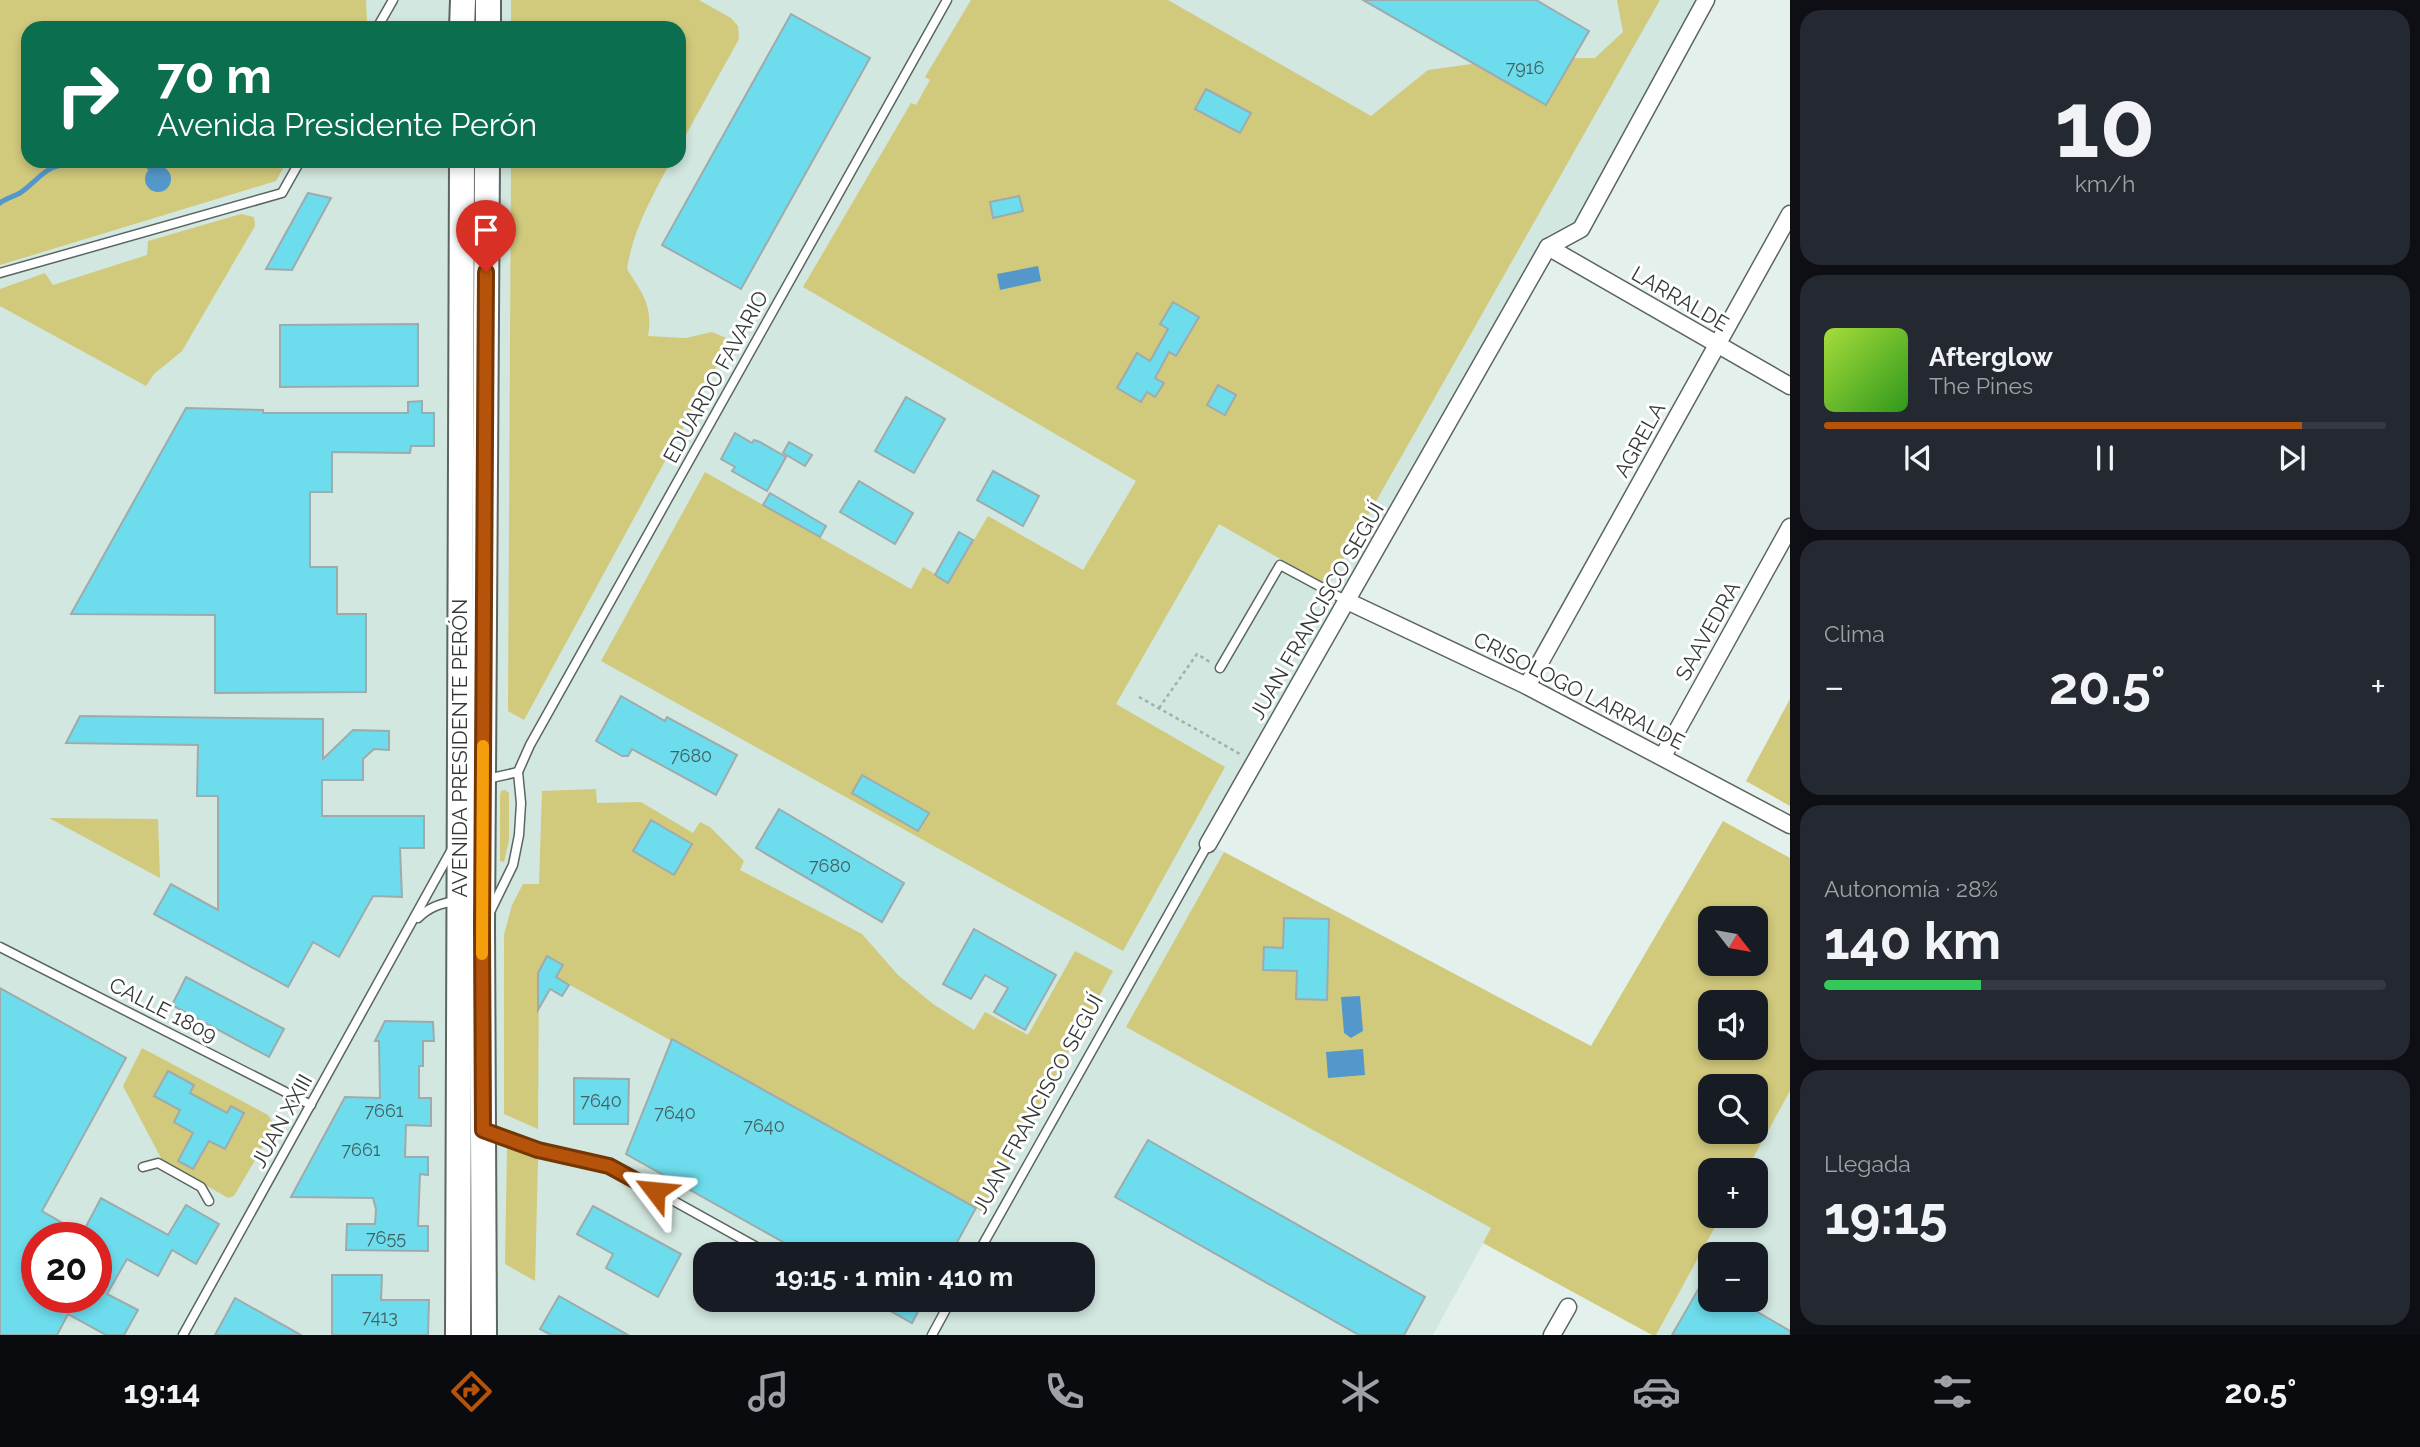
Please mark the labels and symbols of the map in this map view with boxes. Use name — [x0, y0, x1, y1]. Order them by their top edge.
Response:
house number: 7916 — [1506, 57, 1544, 78]
pin — [456, 200, 516, 272]
street label: LARRALDE — [1627, 261, 1733, 336]
street label: EDUARDO FAVARIO — [658, 286, 773, 467]
street label: AGRELA — [1609, 398, 1670, 482]
street label: JUAN FRANCISCO SEGUÍ — [1244, 498, 1389, 724]
street label: SAAVEDRA — [1670, 577, 1745, 685]
street label: AVENIDA PRESIDENTE PERÓN — [447, 599, 472, 897]
street label: CRISOLOGO LARRALDE — [1470, 626, 1689, 755]
house number: 7680 — [670, 745, 712, 766]
house number: 7680 — [809, 855, 851, 876]
north arrow — [1698, 906, 1768, 976]
street label: CALLE 1809 — [105, 972, 221, 1047]
street label: JUAN FRANCISCO SEGUÍ — [967, 990, 1108, 1218]
street label: JUAN XXIII — [246, 1070, 317, 1172]
house number: 7640 — [580, 1090, 622, 1111]
house number: 7661 — [364, 1100, 404, 1121]
house number: 7640 — [654, 1102, 696, 1123]
house number: 7640 — [743, 1115, 785, 1136]
house number: 7661 — [341, 1139, 381, 1160]
position arrow — [618, 1154, 692, 1228]
speed limit sign: 20 — [21, 1222, 112, 1313]
house number: 7655 — [366, 1227, 406, 1248]
house number: 7413 — [362, 1306, 398, 1327]

